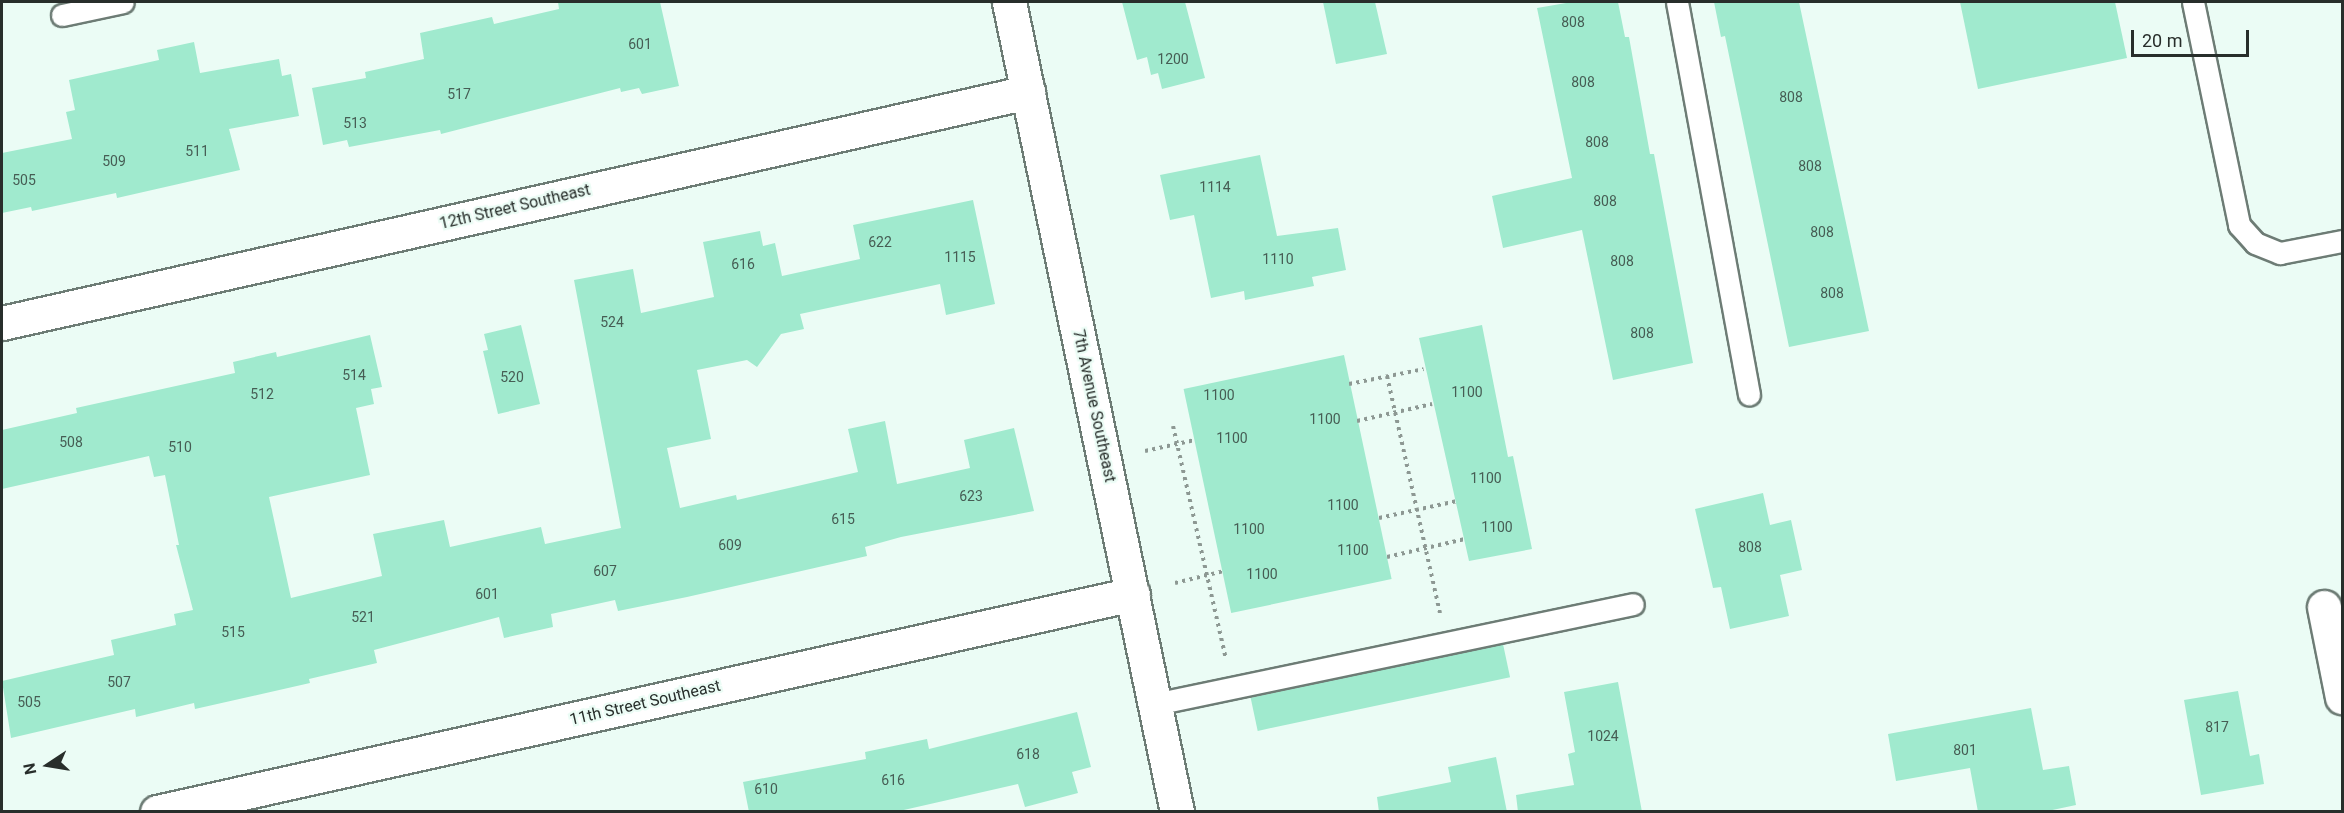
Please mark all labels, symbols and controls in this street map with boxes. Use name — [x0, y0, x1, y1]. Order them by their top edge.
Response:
house number: 808 — [1561, 14, 1585, 30]
scale bar — [2134, 18, 2252, 56]
text: 20 m — [2142, 30, 2182, 51]
house number: 601 — [628, 36, 652, 52]
house number: 1200 — [1157, 51, 1189, 67]
house number: 808 — [1571, 74, 1595, 90]
house number: 517 — [447, 86, 471, 102]
house number: 808 — [1779, 89, 1803, 105]
house number: 513 — [343, 115, 367, 131]
house number: 808 — [1585, 134, 1609, 150]
house number: 511 — [185, 143, 209, 159]
house number: 509 — [102, 153, 126, 169]
house number: 808 — [1798, 158, 1822, 174]
house number: 505 — [12, 172, 36, 188]
house number: 1114 — [1199, 179, 1231, 195]
street label: 12th Street Southeast — [438, 180, 592, 234]
house number: 808 — [1593, 193, 1617, 209]
house number: 808 — [1810, 224, 1834, 240]
house number: 622 — [868, 234, 892, 250]
house number: 1115 — [944, 249, 976, 265]
house number: 1110 — [1262, 251, 1294, 267]
house number: 808 — [1610, 253, 1634, 269]
house number: 616 — [731, 256, 755, 272]
house number: 808 — [1820, 285, 1844, 301]
house number: 524 — [600, 314, 624, 330]
house number: 808 — [1630, 325, 1654, 341]
street label: 7th Avenue Southeast — [1068, 328, 1120, 484]
house number: 514 — [342, 367, 366, 383]
house number: 520 — [500, 369, 524, 385]
house number: 1100 — [1451, 384, 1483, 400]
house number: 512 — [250, 386, 274, 402]
house number: 1100 — [1203, 387, 1235, 403]
house number: 1100 — [1309, 411, 1341, 427]
house number: 1100 — [1216, 430, 1248, 446]
house number: 508 — [59, 434, 83, 450]
house number: 510 — [168, 439, 192, 455]
house number: 1100 — [1470, 470, 1502, 486]
house number: 623 — [959, 488, 983, 504]
house number: 1100 — [1327, 497, 1359, 513]
house number: 615 — [831, 511, 855, 527]
house number: 1100 — [1481, 519, 1513, 535]
house number: 1100 — [1233, 521, 1265, 537]
house number: 609 — [718, 537, 742, 553]
house number: 808 — [1738, 539, 1762, 555]
house number: 1100 — [1337, 542, 1369, 558]
house number: 607 — [593, 563, 617, 579]
house number: 1100 — [1246, 566, 1278, 582]
house number: 601 — [475, 586, 499, 602]
house number: 521 — [351, 609, 375, 625]
house number: 515 — [221, 624, 245, 640]
house number: 507 — [107, 674, 131, 690]
street label: 11th Street Southeast — [568, 676, 722, 730]
house number: 505 — [17, 694, 41, 710]
house number: 817 — [2205, 719, 2229, 735]
house number: 1024 — [1587, 728, 1619, 744]
north arrow — [18, 735, 78, 795]
house number: 801 — [1953, 742, 1977, 758]
house number: 618 — [1016, 746, 1040, 762]
text: N — [19, 761, 40, 776]
house number: 616 — [881, 772, 905, 788]
house number: 610 — [754, 781, 778, 797]

